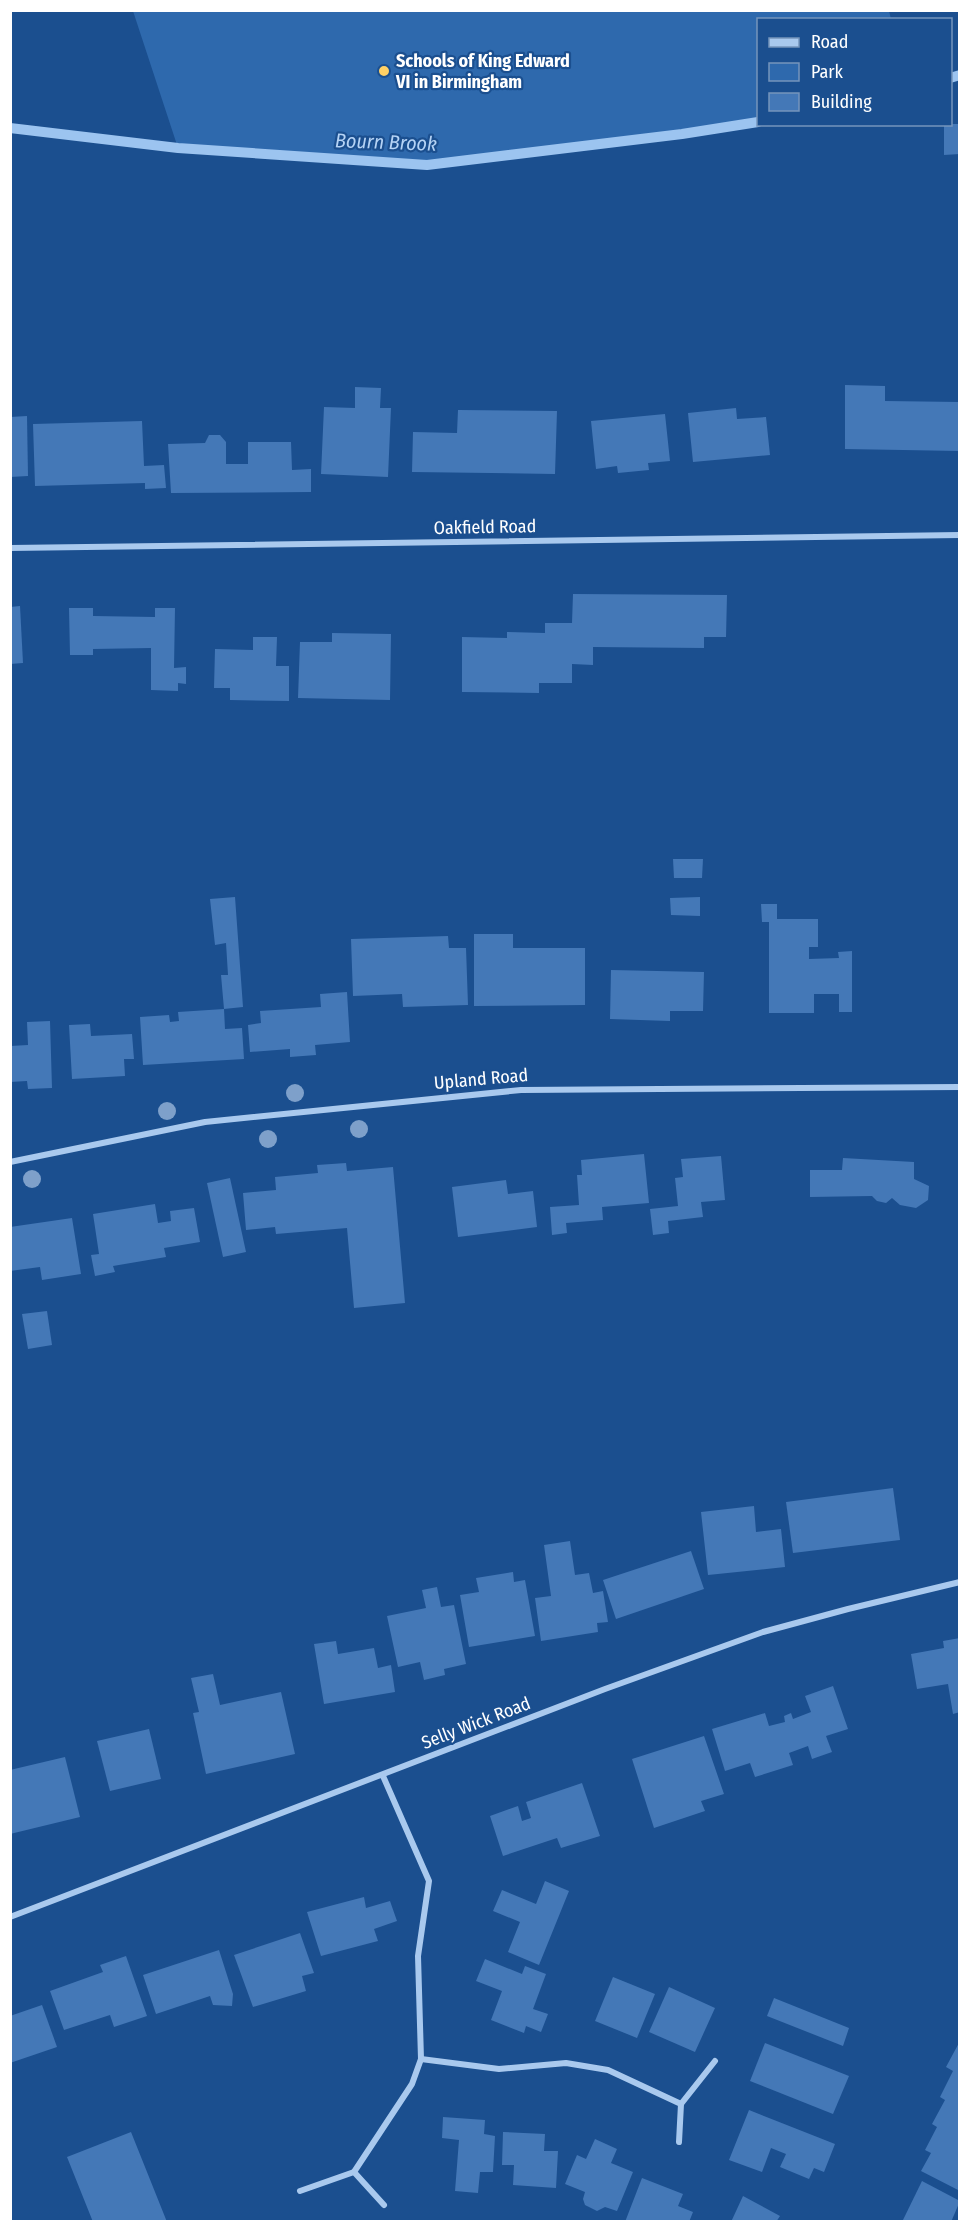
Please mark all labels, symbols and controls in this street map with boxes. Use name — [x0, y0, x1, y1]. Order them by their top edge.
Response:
legend — [757, 18, 952, 126]
text: Road — [811, 31, 848, 53]
place label: Schools of King Edward VI in Birmingham — [395, 50, 570, 93]
text: Park — [811, 61, 844, 83]
marker: Schools of King Edward VI in Birmingham — [377, 64, 391, 78]
text: Building — [811, 91, 872, 113]
water label: Bourn Brook — [335, 128, 437, 156]
street label: Oakfield Road — [434, 515, 536, 539]
street label: Upland Road — [433, 1064, 529, 1094]
street label: Selly Wick Road — [418, 1692, 534, 1754]

